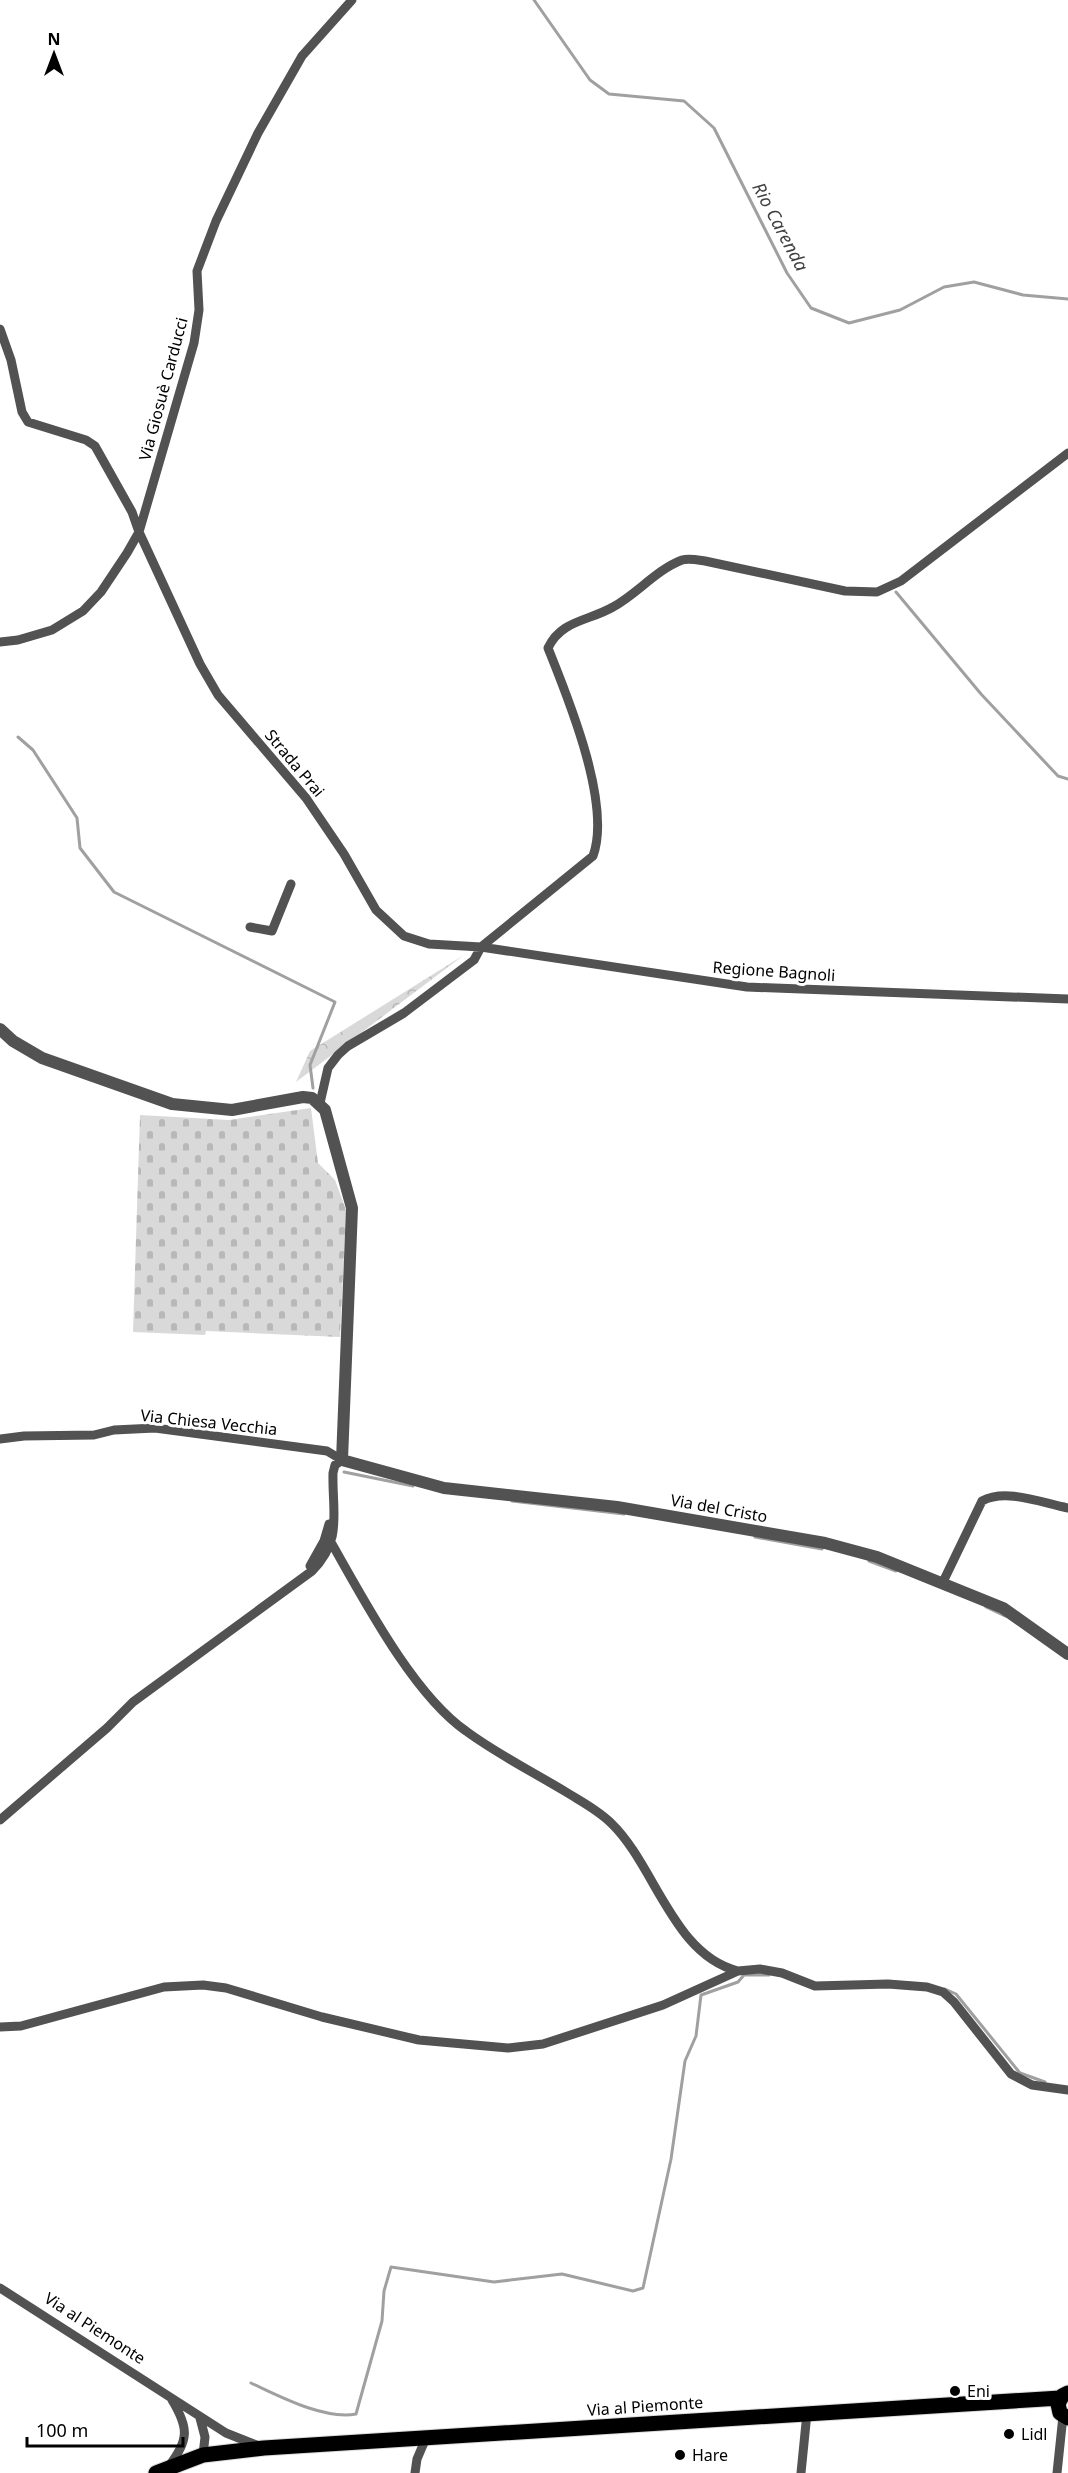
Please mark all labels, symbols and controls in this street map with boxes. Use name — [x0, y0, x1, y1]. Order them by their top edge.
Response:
north arrow — [24, 24, 84, 84]
text: N — [47, 28, 61, 50]
water label: Rio Carenda — [747, 178, 814, 275]
street label: Via Giosuè Carducci — [133, 315, 193, 463]
street label: Strada Prai — [260, 725, 330, 801]
street label: Regione Bagnoli — [712, 956, 836, 986]
street label: Via Chiesa Vecchia — [139, 1404, 279, 1440]
street label: Via del Cristo — [669, 1489, 769, 1527]
street label: Via al Piemonte — [40, 2287, 150, 2369]
place label: Eni — [967, 2380, 990, 2402]
marker: Eni — [948, 2384, 962, 2398]
street label: Via al Piemonte — [586, 2391, 704, 2421]
scale bar — [27, 2410, 183, 2448]
text: 100 m — [36, 2418, 88, 2442]
place label: Lidl — [1021, 2423, 1047, 2445]
marker: Lidl — [1002, 2427, 1016, 2441]
place label: Hare — [692, 2444, 728, 2466]
marker: Hare — [673, 2448, 687, 2462]

